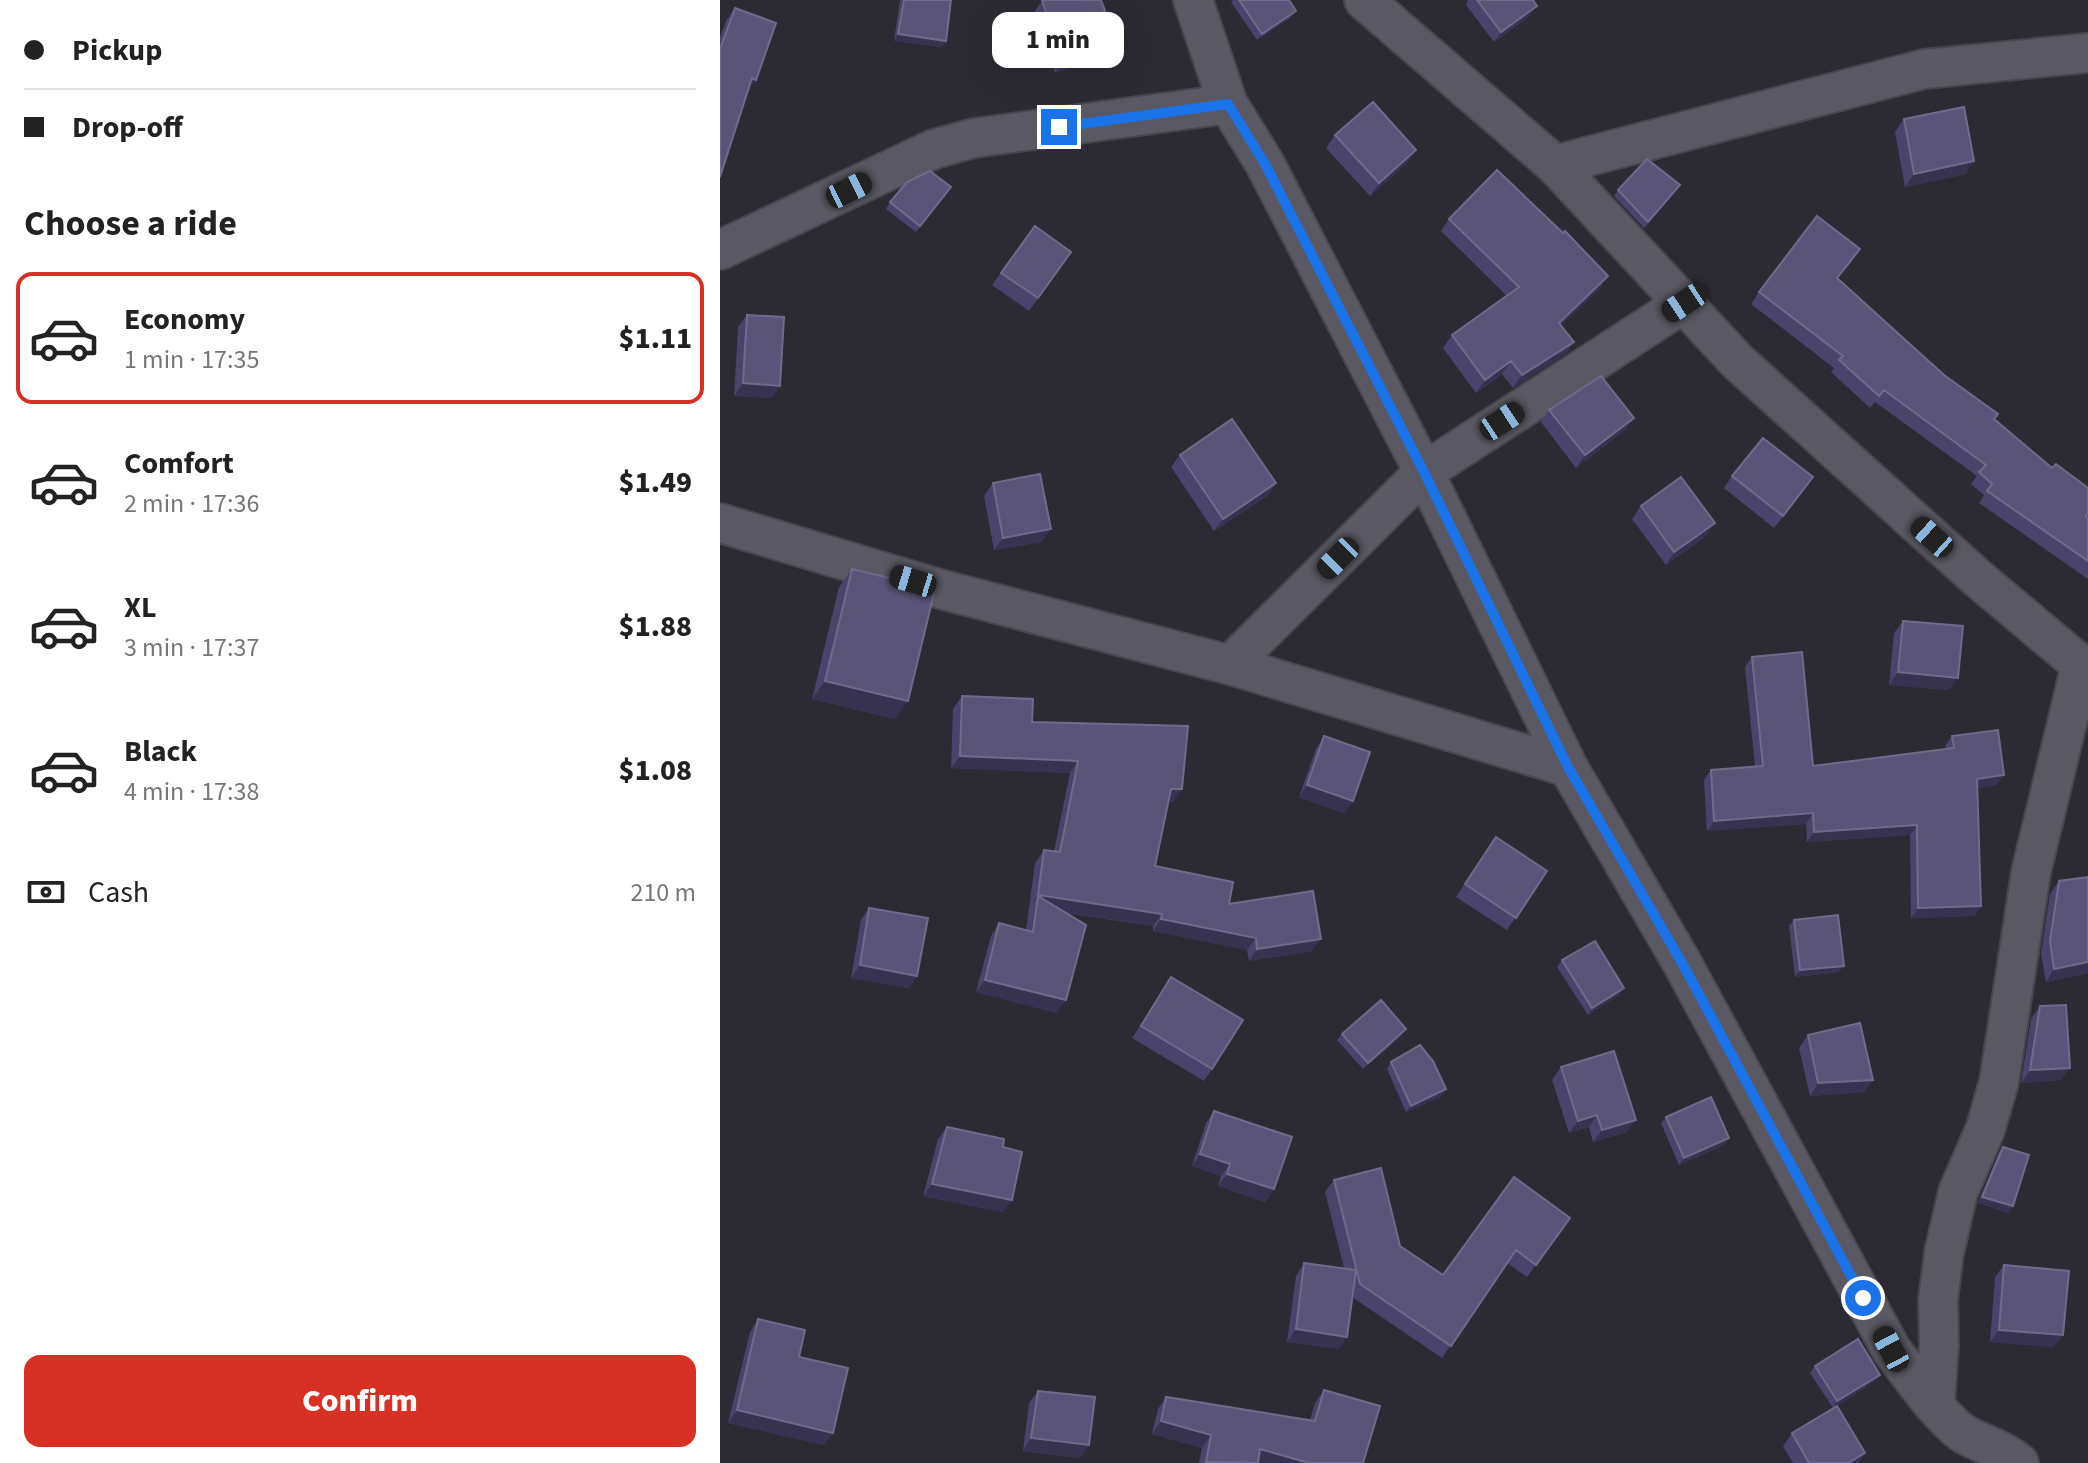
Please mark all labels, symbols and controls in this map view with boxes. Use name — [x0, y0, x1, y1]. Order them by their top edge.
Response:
callout: 1 min — [993, 11, 1125, 67]
text: 1 min — [1026, 21, 1090, 58]
text: Pickup — [72, 29, 162, 72]
text: Drop-off — [72, 106, 183, 149]
route end — [1041, 109, 1077, 145]
car — [822, 169, 876, 211]
text: Choose a ride — [24, 198, 237, 249]
car — [1657, 280, 1711, 326]
text: Economy — [124, 298, 245, 341]
icon: car — [28, 302, 100, 374]
text: $1.11 — [619, 317, 692, 360]
text: 1 min · 17:35 — [124, 341, 259, 378]
car — [1475, 398, 1529, 444]
text: Comfort — [124, 442, 234, 485]
icon: car — [28, 446, 100, 518]
text: $1.49 — [619, 461, 692, 504]
text: 2 min · 17:36 — [124, 485, 259, 522]
car — [1906, 512, 1958, 562]
car — [1313, 533, 1363, 583]
car — [887, 563, 939, 599]
text: XL — [124, 586, 157, 629]
icon: car — [28, 590, 100, 662]
text: $1.88 — [619, 605, 692, 648]
text: 3 min · 17:37 — [124, 629, 259, 666]
text: Black — [124, 730, 197, 773]
icon: car — [28, 734, 100, 806]
text: $1.08 — [619, 749, 692, 792]
text: 4 min · 17:38 — [124, 773, 259, 810]
icon: cash — [24, 870, 68, 914]
text: Cash — [88, 871, 149, 914]
text: 210 m — [630, 874, 696, 911]
route start — [1845, 1280, 1881, 1316]
car — [1869, 1322, 1913, 1376]
button: Confirm — [24, 1355, 696, 1447]

